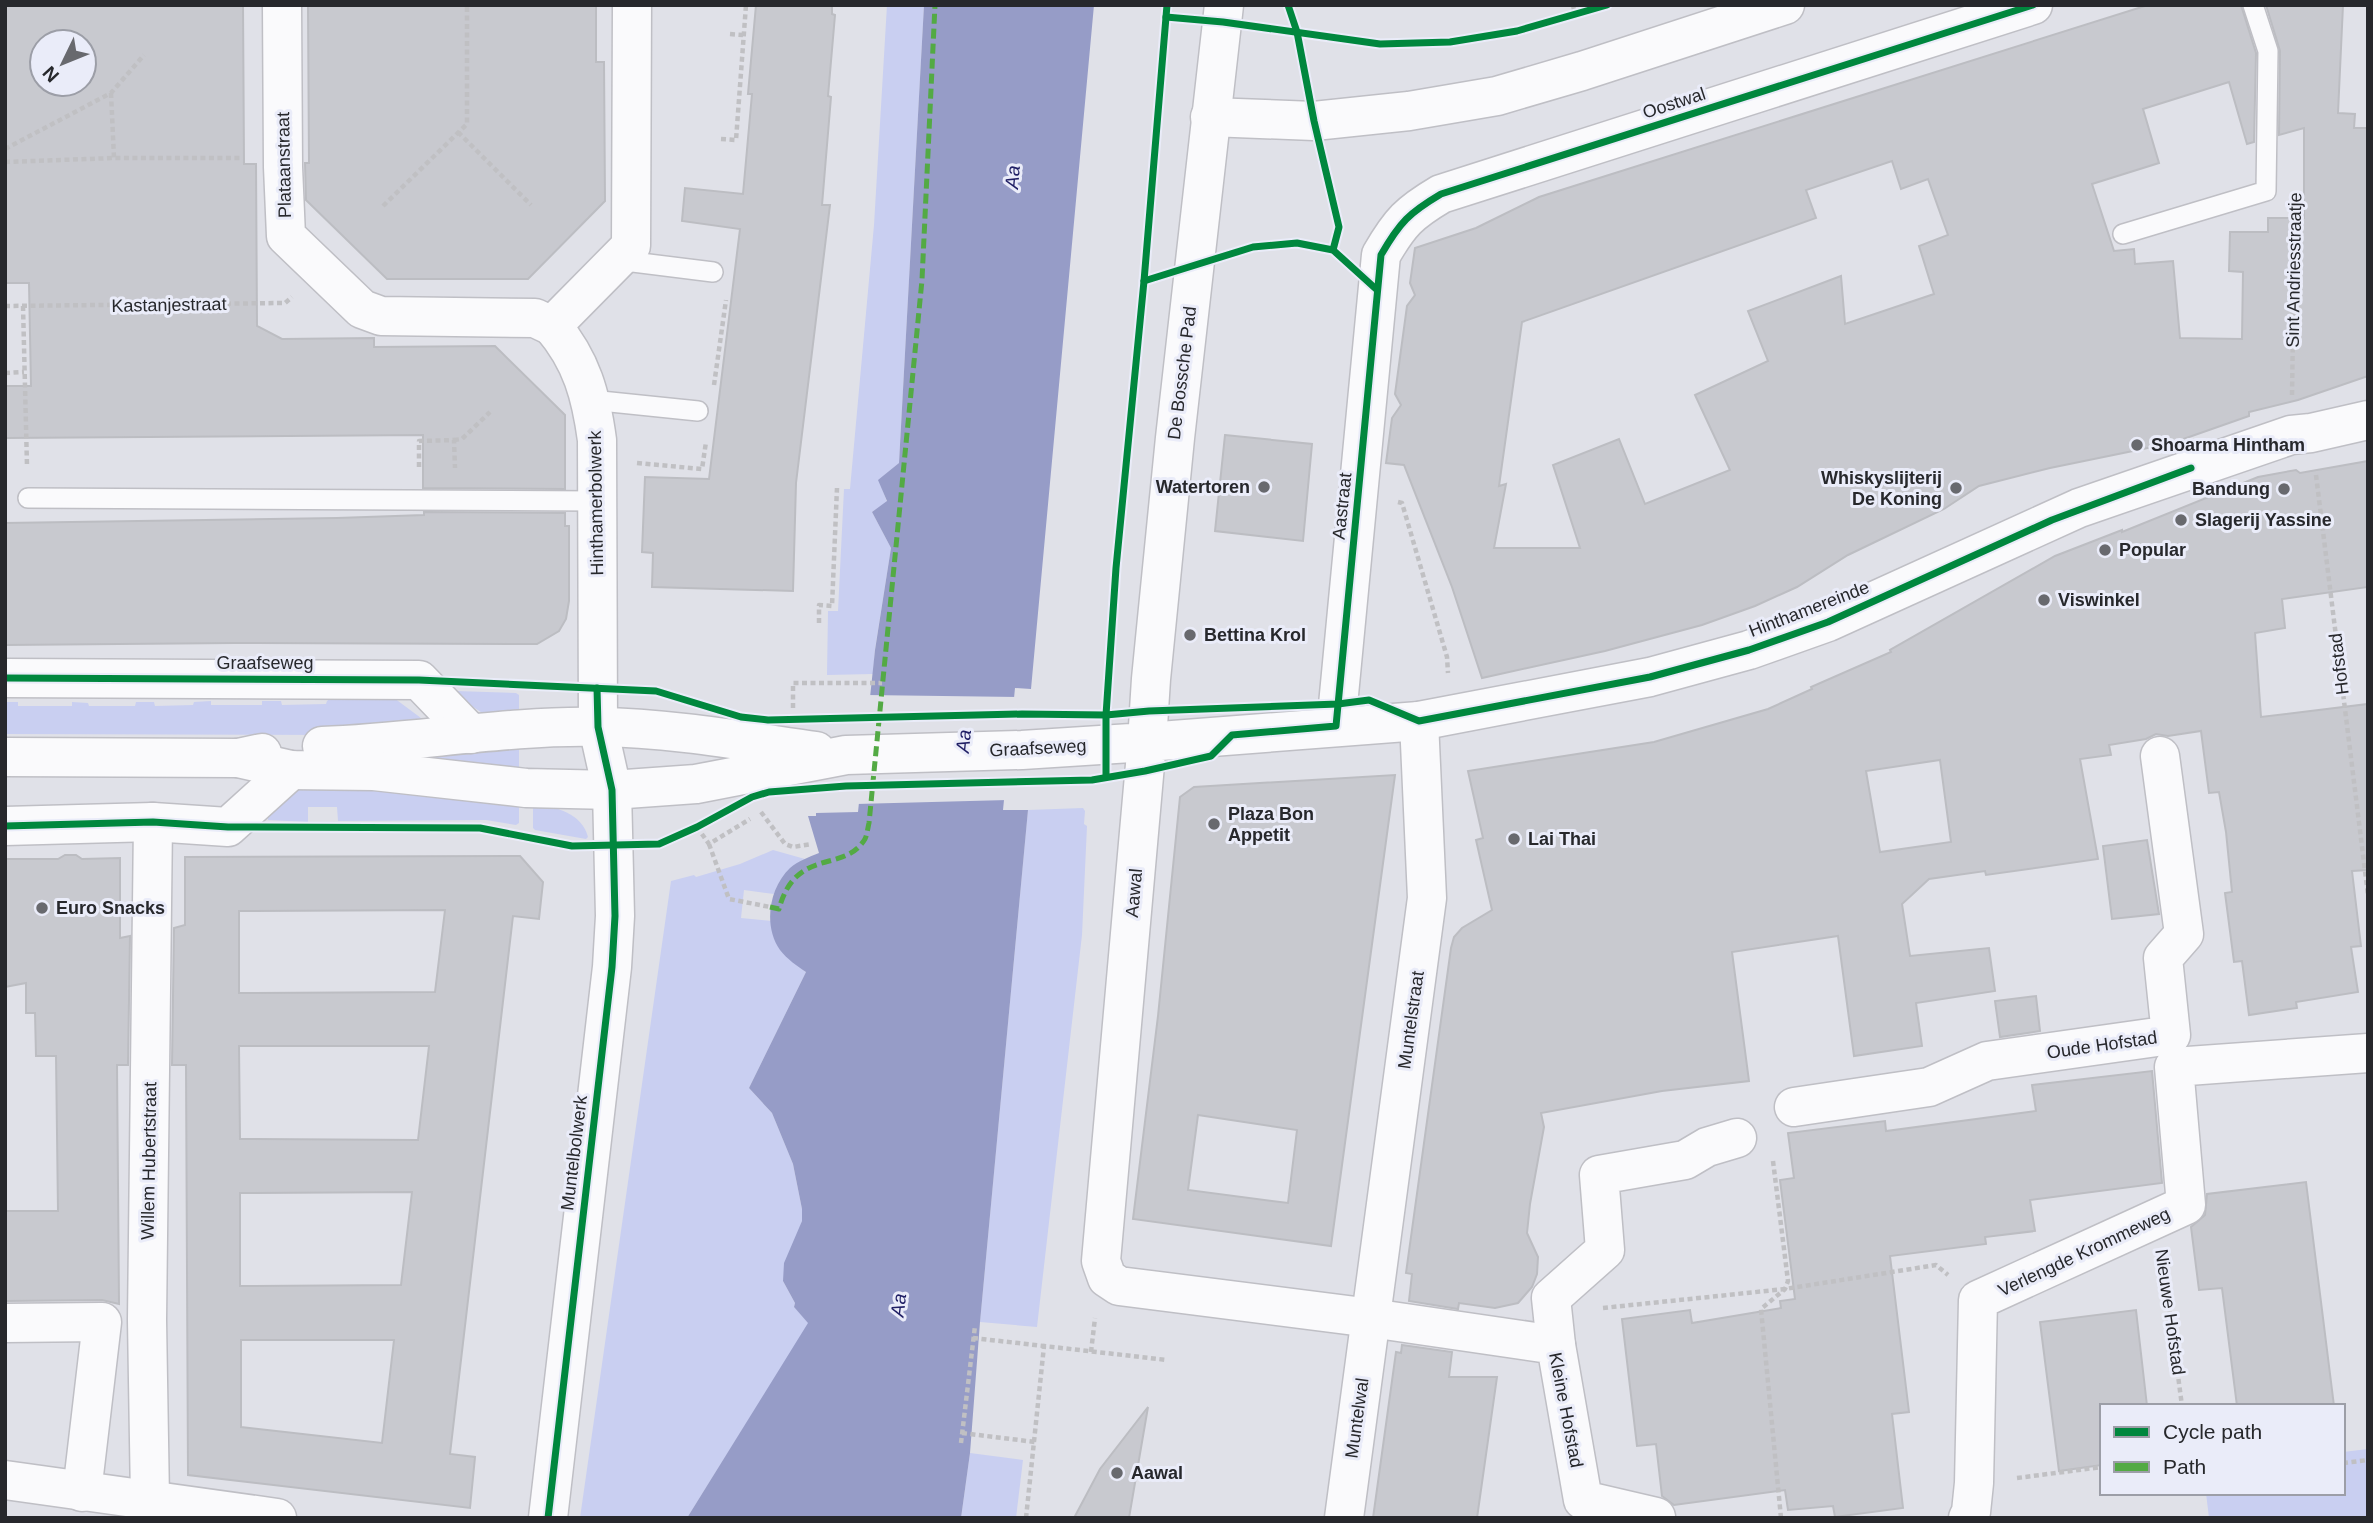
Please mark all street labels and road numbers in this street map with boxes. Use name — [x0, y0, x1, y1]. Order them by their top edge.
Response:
street label: Oostwal — [1640, 83, 1708, 123]
street label: Plataanstraat — [273, 112, 295, 218]
street label: Sint Andriesstraatje — [2283, 192, 2305, 348]
street label: Kastanjestraat — [111, 294, 227, 316]
street label: De Bossche Pad — [1164, 305, 1200, 441]
street label: Hinthamerbolwerk — [585, 429, 607, 576]
street label: Aastraat — [1329, 472, 1355, 540]
street label: Hinthamereinde — [1746, 577, 1872, 641]
street label: Hofstad — [2325, 632, 2353, 696]
street label: Graafseweg — [216, 653, 314, 673]
street label: Graafseweg — [989, 735, 1087, 761]
street label: Aawal — [1122, 868, 1146, 918]
street label: Muntelstraat — [1394, 970, 1428, 1070]
street label: Oude Hofstad — [2046, 1027, 2158, 1063]
street label: Willem Hubertstraat — [138, 1082, 160, 1240]
street label: Muntelbolwerk — [557, 1093, 591, 1212]
street label: Verlengde Krommeweg — [1995, 1203, 2173, 1301]
street label: Nieuwe Hofstad — [2151, 1248, 2189, 1376]
street label: Kleine Hofstad — [1545, 1351, 1587, 1469]
street label: Muntelwal — [1341, 1376, 1373, 1460]

